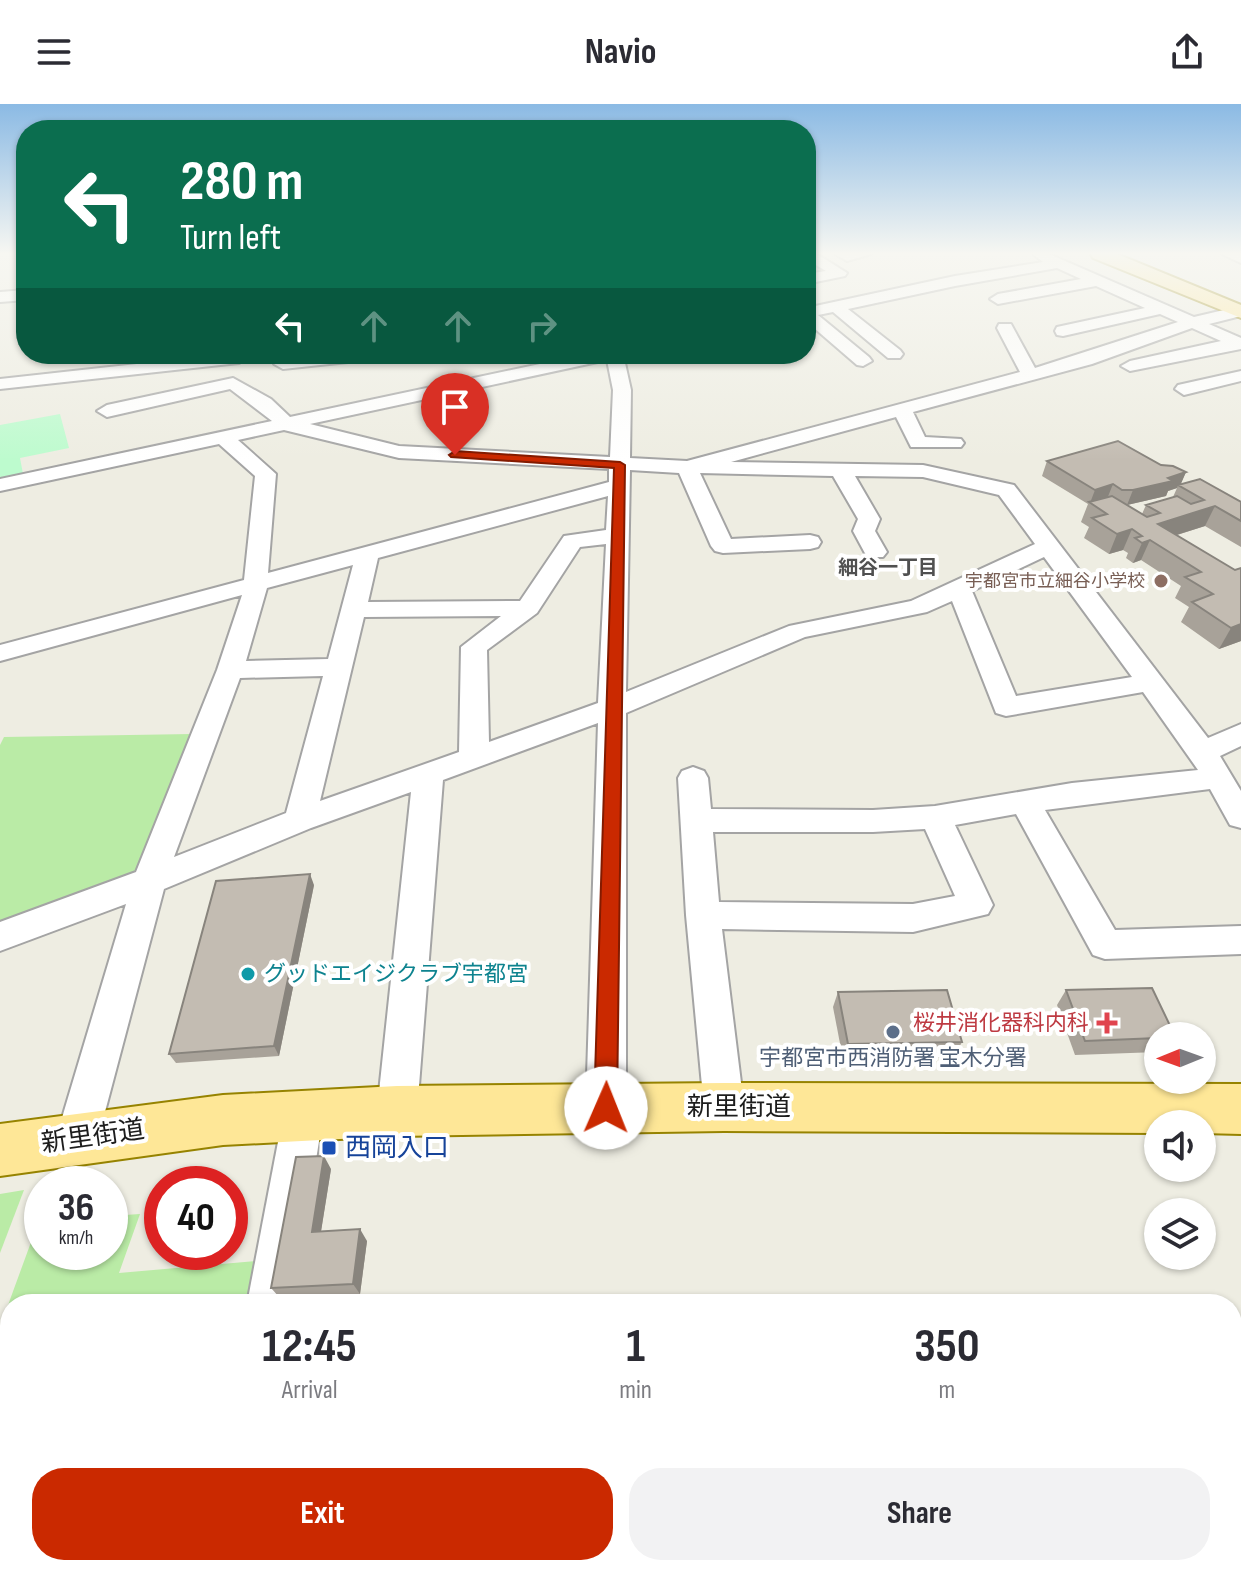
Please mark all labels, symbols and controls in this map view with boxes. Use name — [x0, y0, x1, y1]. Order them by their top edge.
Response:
icon: menu — [32, 30, 76, 74]
icon: share — [1165, 30, 1209, 74]
text: Navio — [585, 31, 656, 74]
text: 280 m — [180, 149, 303, 216]
icon: left — [48, 152, 152, 256]
text: Turn left — [180, 217, 281, 260]
icon: left — [268, 304, 312, 348]
icon: ahead — [352, 304, 396, 348]
icon: ahead — [436, 304, 480, 348]
icon: right — [520, 304, 564, 348]
pin — [421, 373, 489, 455]
icon: arrive — [433, 385, 477, 429]
district label: 細谷一丁目 — [838, 556, 938, 580]
place label: 宇都宮市立細谷小学校 — [965, 571, 1145, 592]
marker: 宇都宮市立細谷小学校 — [1152, 572, 1170, 590]
place label: グッドエイジクラブ宇都宮 — [264, 961, 528, 988]
marker: グッドエイジクラブ宇都宮 — [239, 965, 257, 983]
place label: 桜井消化器科内科 — [913, 1010, 1089, 1037]
marker: 桜井消化器科内科 — [1096, 1012, 1118, 1034]
north arrow — [1144, 1022, 1216, 1094]
map controls — [1144, 1022, 1216, 1270]
marker: 宇都宮市西消防署 宝木分署 — [884, 1023, 902, 1041]
place label: 宇都宮市西消防署 宝木分署 — [759, 1045, 1027, 1072]
position arrow — [564, 1066, 648, 1150]
street label: 新里街道 — [687, 1092, 791, 1123]
button: sound — [1144, 1110, 1216, 1182]
street label: 新里街道 — [39, 1114, 147, 1160]
place label: 西岡入口 — [345, 1133, 449, 1164]
marker: 西岡入口 — [320, 1139, 338, 1157]
speed limit sign: 40 — [144, 1166, 248, 1270]
text: 36 — [58, 1184, 94, 1232]
button: layers — [1144, 1198, 1216, 1270]
text: km/h — [59, 1226, 93, 1250]
text: 12:45 — [262, 1318, 357, 1375]
text: 1 — [626, 1318, 645, 1375]
text: 350 — [914, 1318, 980, 1375]
text: Arrival — [282, 1375, 338, 1406]
text: min — [619, 1375, 652, 1406]
text: m — [939, 1375, 955, 1406]
button: Exit — [32, 1468, 613, 1560]
button: Share — [629, 1468, 1210, 1560]

